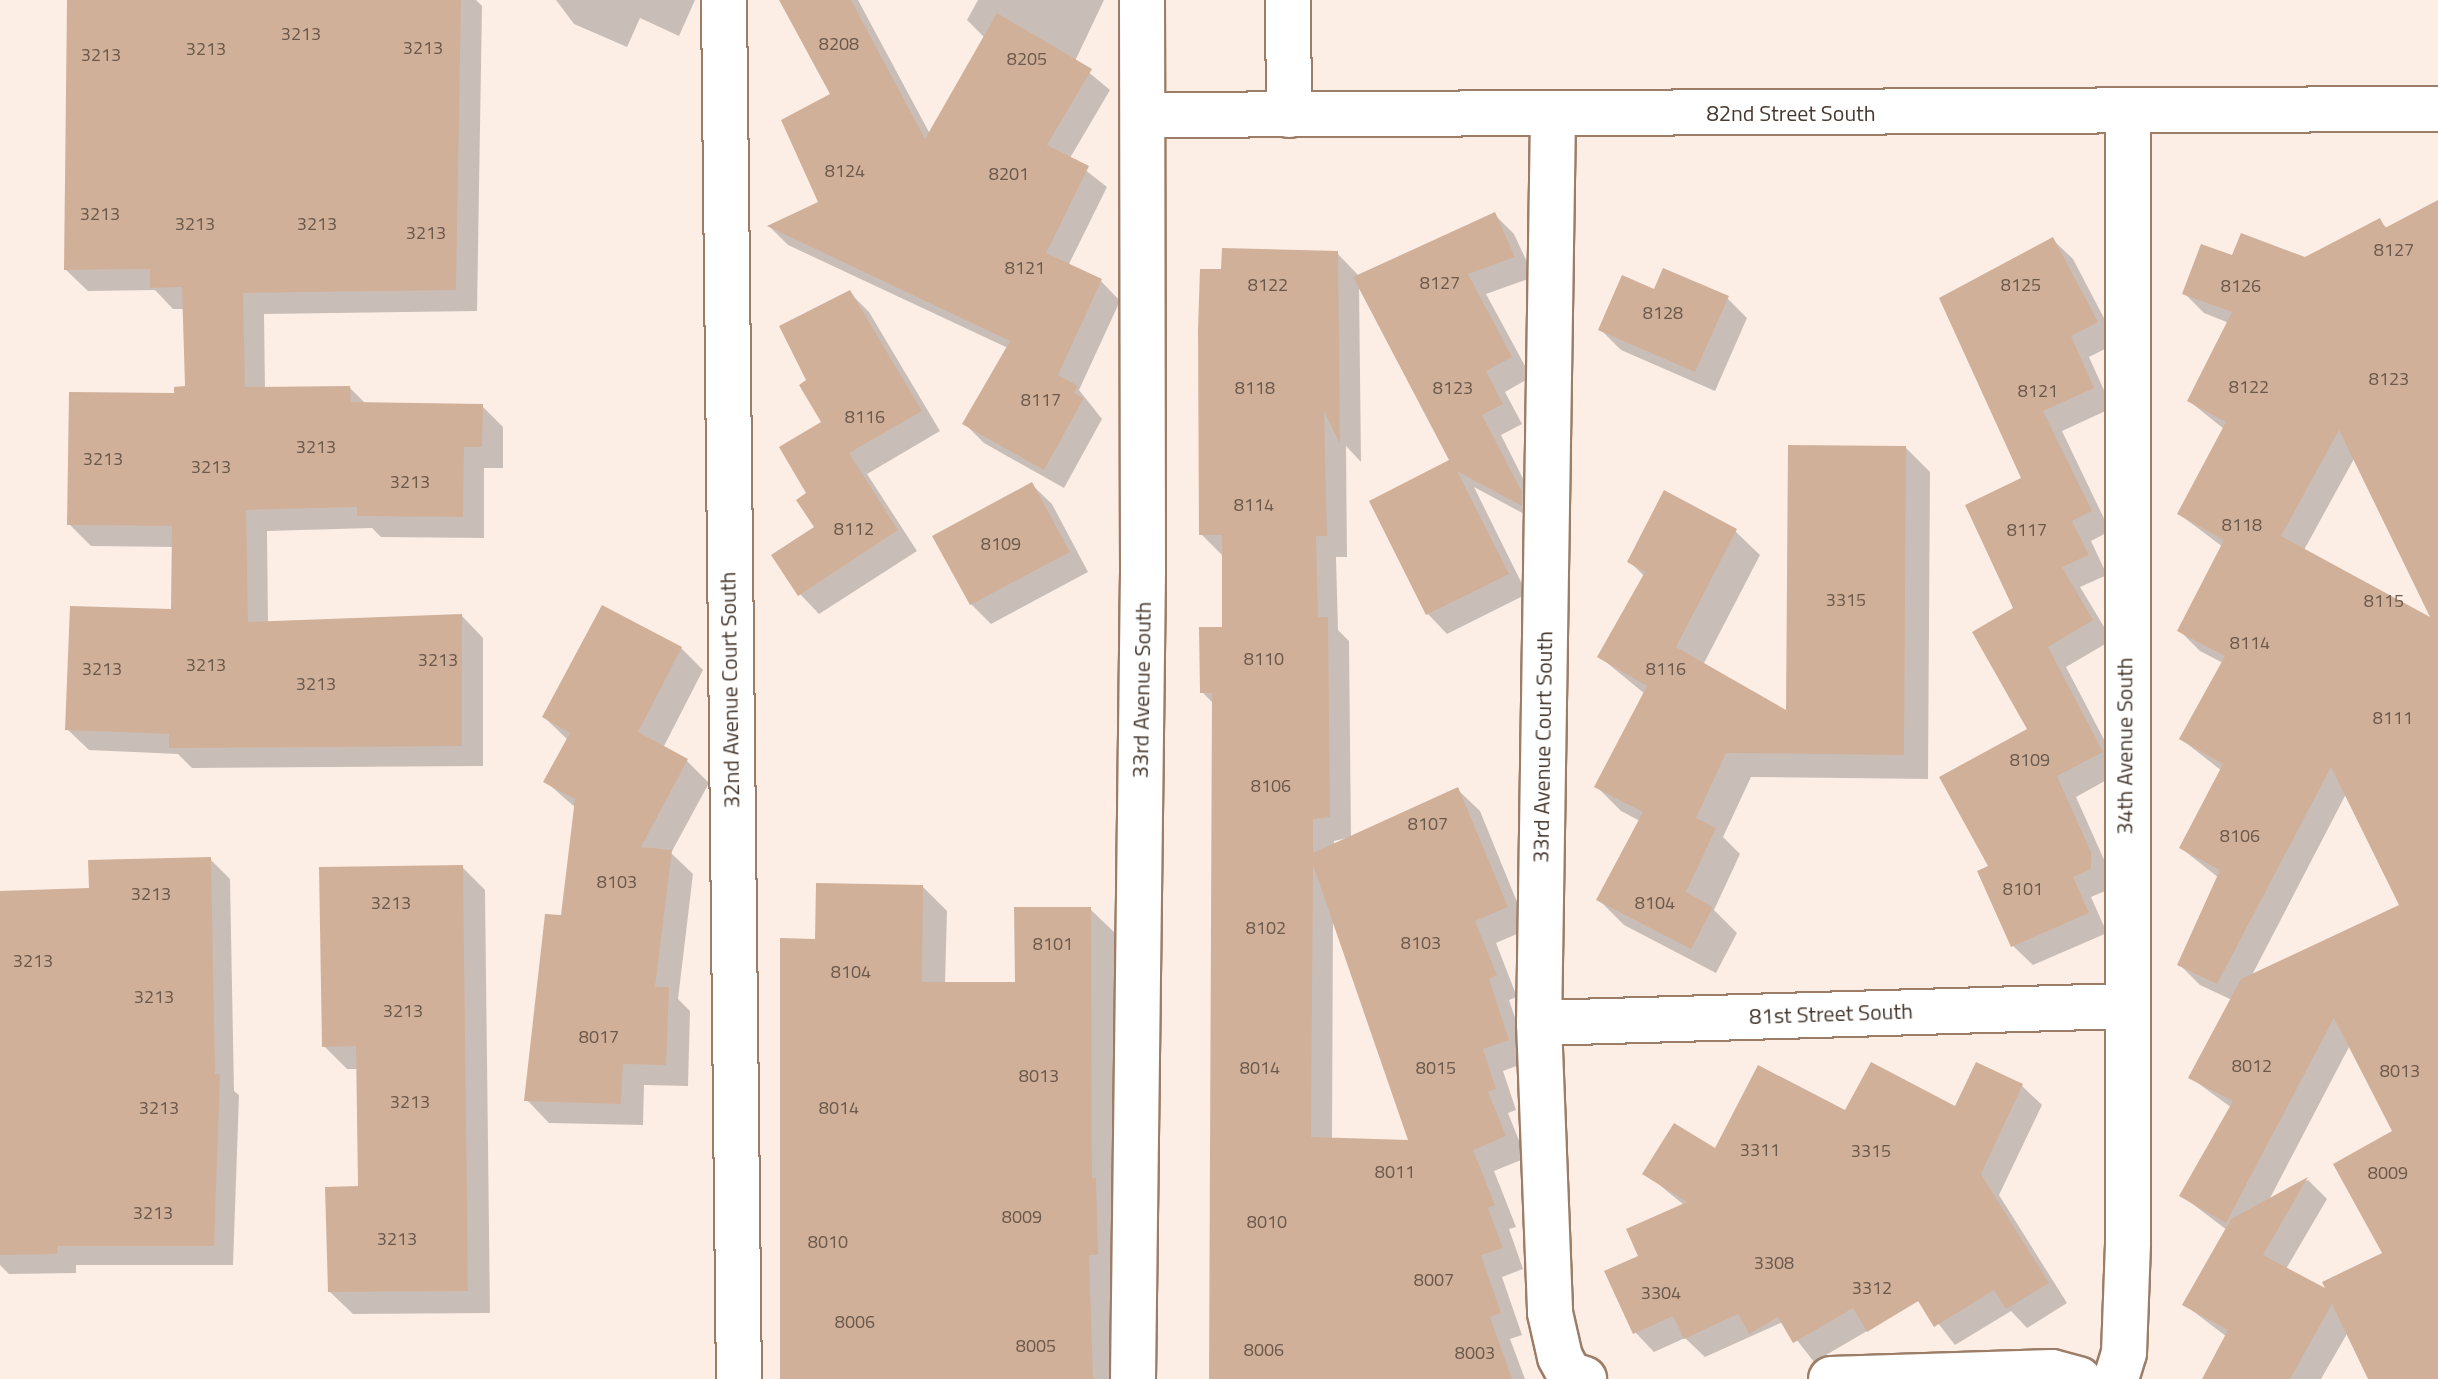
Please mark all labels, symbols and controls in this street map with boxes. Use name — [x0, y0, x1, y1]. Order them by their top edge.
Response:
house number: 3213 — [281, 23, 321, 45]
house number: 8208 — [819, 33, 859, 55]
house number: 3213 — [403, 37, 443, 59]
house number: 3213 — [186, 38, 226, 60]
house number: 3213 — [81, 44, 121, 66]
house number: 8205 — [1007, 48, 1047, 70]
street label: 82nd Street South — [1706, 101, 1876, 127]
house number: 8124 — [825, 160, 865, 182]
house number: 8201 — [989, 163, 1029, 185]
house number: 3213 — [80, 203, 120, 225]
house number: 3213 — [175, 213, 215, 235]
house number: 3213 — [297, 213, 337, 235]
house number: 3213 — [406, 222, 446, 244]
house number: 8127 — [2374, 239, 2414, 261]
house number: 8121 — [1005, 257, 1045, 279]
house number: 8127 — [1420, 272, 1460, 294]
house number: 8122 — [1248, 274, 1288, 296]
house number: 8125 — [2001, 274, 2041, 296]
house number: 8126 — [2221, 275, 2261, 297]
house number: 8128 — [1643, 302, 1683, 324]
house number: 8123 — [2369, 368, 2409, 390]
house number: 8122 — [2229, 376, 2269, 398]
house number: 8118 — [1235, 377, 1275, 399]
house number: 8123 — [1433, 377, 1473, 399]
house number: 8121 — [2018, 380, 2058, 402]
house number: 8117 — [1021, 389, 1061, 411]
house number: 8116 — [845, 406, 885, 428]
house number: 3213 — [296, 436, 336, 458]
house number: 3213 — [83, 448, 123, 470]
house number: 3213 — [191, 456, 231, 478]
house number: 3213 — [390, 471, 430, 493]
house number: 8114 — [1234, 494, 1274, 516]
house number: 8118 — [2222, 514, 2262, 536]
house number: 8112 — [834, 518, 874, 540]
house number: 8117 — [2007, 519, 2047, 541]
house number: 8109 — [981, 533, 1021, 555]
street label: 32nd Avenue Court South — [715, 572, 745, 808]
house number: 3315 — [1826, 589, 1866, 611]
house number: 8115 — [2364, 590, 2404, 612]
street label: 33rd Avenue South — [1127, 601, 1157, 779]
street label: 33rd Avenue Court South — [1528, 631, 1558, 863]
house number: 8114 — [2230, 632, 2270, 654]
house number: 8110 — [1244, 648, 1284, 670]
house number: 3213 — [418, 649, 458, 671]
house number: 3213 — [186, 654, 226, 676]
street label: 34th Avenue South — [2112, 657, 2138, 835]
house number: 3213 — [82, 658, 122, 680]
house number: 8116 — [1646, 658, 1686, 680]
house number: 3213 — [296, 673, 336, 695]
house number: 8111 — [2373, 707, 2413, 729]
house number: 8109 — [2010, 749, 2050, 771]
house number: 8106 — [1251, 775, 1291, 797]
house number: 8107 — [1408, 813, 1448, 835]
house number: 8106 — [2220, 825, 2260, 847]
house number: 8103 — [597, 871, 637, 893]
house number: 8101 — [2003, 878, 2043, 900]
house number: 3213 — [131, 883, 171, 905]
house number: 3213 — [371, 892, 411, 914]
house number: 8104 — [1635, 892, 1675, 914]
house number: 8102 — [1246, 917, 1286, 939]
house number: 8103 — [1401, 932, 1441, 954]
house number: 8101 — [1033, 933, 1073, 955]
house number: 3213 — [13, 950, 53, 972]
house number: 8104 — [831, 961, 871, 983]
house number: 3213 — [134, 986, 174, 1008]
street label: 81st Street South — [1749, 998, 1913, 1030]
house number: 3213 — [383, 1000, 423, 1022]
house number: 8017 — [579, 1026, 619, 1048]
house number: 8012 — [2232, 1055, 2272, 1077]
house number: 8014 — [1240, 1057, 1280, 1079]
house number: 8015 — [1416, 1057, 1456, 1079]
house number: 8013 — [2380, 1060, 2420, 1082]
house number: 8013 — [1019, 1065, 1059, 1087]
house number: 3213 — [390, 1091, 430, 1113]
house number: 3213 — [139, 1097, 179, 1119]
house number: 8014 — [819, 1097, 859, 1119]
house number: 3311 — [1740, 1139, 1780, 1161]
house number: 3315 — [1851, 1140, 1891, 1162]
house number: 8011 — [1375, 1161, 1415, 1183]
house number: 8009 — [2368, 1162, 2408, 1184]
house number: 3213 — [133, 1202, 173, 1224]
house number: 8009 — [1002, 1206, 1042, 1228]
house number: 8010 — [1247, 1211, 1287, 1233]
house number: 3213 — [377, 1228, 417, 1250]
house number: 8010 — [808, 1231, 848, 1253]
house number: 3308 — [1754, 1252, 1794, 1274]
house number: 8007 — [1414, 1269, 1454, 1291]
house number: 3312 — [1852, 1277, 1892, 1299]
house number: 3304 — [1641, 1282, 1681, 1304]
house number: 8006 — [835, 1311, 875, 1333]
house number: 8005 — [1016, 1335, 1056, 1357]
house number: 8006 — [1244, 1339, 1284, 1361]
house number: 8003 — [1455, 1342, 1495, 1364]

